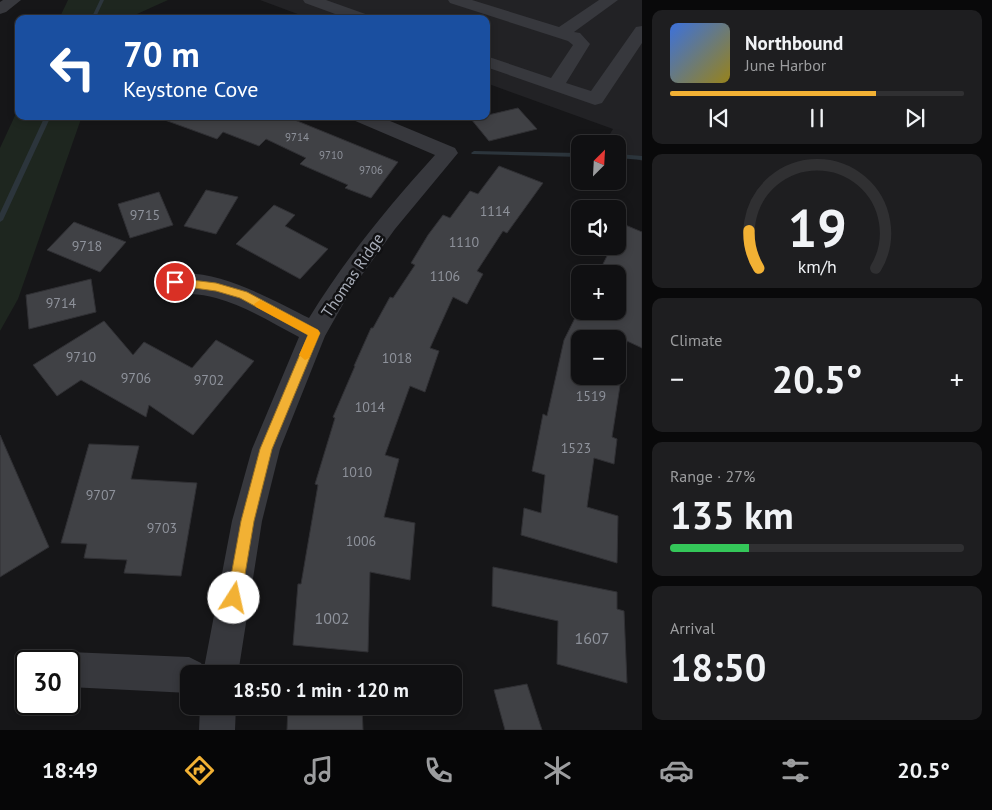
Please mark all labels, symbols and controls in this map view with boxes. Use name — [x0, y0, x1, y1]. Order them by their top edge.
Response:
text: 70 m — [123, 31, 200, 77]
text: Northbound — [745, 31, 843, 55]
icon: left — [40, 35, 105, 100]
text: June Harbor — [745, 55, 826, 75]
text: Keystone Cove — [123, 75, 259, 103]
icon: previous — [705, 104, 733, 132]
icon: pause — [803, 104, 831, 132]
icon: next — [901, 104, 929, 132]
house number: 9714 — [285, 130, 309, 144]
north arrow — [571, 135, 626, 190]
map controls — [571, 135, 626, 385]
house number: 9710 — [319, 148, 343, 162]
house number: 9706 — [359, 163, 383, 177]
text: 19 — [788, 194, 846, 261]
button: sound — [571, 200, 626, 255]
house number: 1114 — [480, 202, 511, 220]
house number: 9715 — [130, 206, 160, 224]
street label: Thomas Ridge — [317, 229, 387, 321]
house number: 1110 — [449, 233, 480, 251]
house number: 9718 — [72, 237, 102, 255]
text: km/h — [797, 255, 837, 278]
pin — [154, 261, 196, 303]
button: + — [571, 265, 626, 320]
house number: 1106 — [430, 267, 460, 285]
icon: arrive — [161, 268, 189, 296]
house number: 9714 — [46, 294, 77, 312]
button: − — [571, 330, 626, 385]
text: Climate — [670, 330, 722, 350]
house number: 9710 — [66, 348, 97, 366]
house number: 1018 — [382, 349, 412, 367]
text: 20.5° — [772, 354, 862, 403]
text: − — [670, 360, 684, 397]
text: + — [950, 360, 964, 397]
house number: 9706 — [121, 369, 151, 387]
house number: 9702 — [194, 371, 224, 389]
house number: 1519 — [576, 387, 606, 405]
house number: 1014 — [355, 398, 386, 416]
house number: 1523 — [561, 439, 591, 457]
house number: 1010 — [342, 463, 373, 481]
text: Range · 27% — [670, 466, 755, 486]
house number: 9707 — [86, 486, 116, 504]
text: 135 km — [670, 490, 794, 539]
house number: 9703 — [147, 519, 177, 537]
house number: 1006 — [346, 532, 376, 550]
position arrow — [207, 571, 259, 623]
house number: 1002 — [315, 608, 349, 628]
text: Arrival — [670, 618, 715, 638]
house number: 1607 — [575, 628, 609, 648]
text: 18:50 — [670, 642, 766, 691]
speed limit sign: 30 — [15, 650, 80, 715]
text: 18:50 · 1 min · 120 m — [233, 678, 409, 702]
icon: directions — [182, 753, 217, 788]
icon: music — [301, 753, 336, 788]
icon: phone — [421, 753, 456, 788]
icon: climate — [540, 753, 575, 788]
icon: car — [659, 753, 694, 788]
icon: filters — [778, 753, 813, 788]
text: 18:49 — [42, 756, 98, 784]
text: 20.5° — [897, 756, 950, 784]

